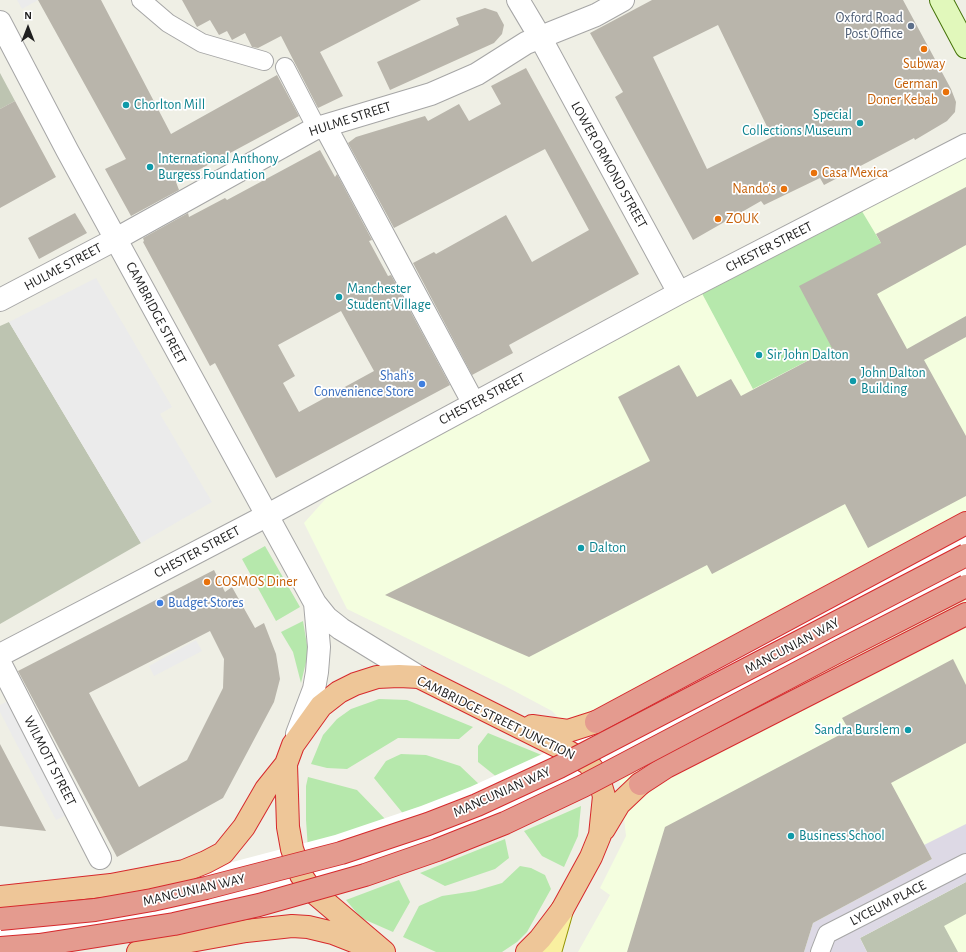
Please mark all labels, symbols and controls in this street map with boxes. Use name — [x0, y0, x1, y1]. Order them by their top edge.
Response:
north arrow — [8, 8, 48, 48]
text: N — [24, 10, 32, 21]
place label: Oxford Road Post Office — [835, 10, 903, 42]
marker: Oxford Road Post Office — [906, 21, 916, 31]
marker: Subway — [919, 44, 929, 54]
place label: Subway — [903, 56, 945, 72]
place label: German Doner Kebab — [867, 76, 938, 108]
marker: German Doner Kebab — [941, 87, 951, 97]
place label: Chorlton Mill — [134, 97, 205, 113]
street label: HULME STREET — [307, 98, 393, 140]
street label: LOWER ORMOND STREET — [567, 99, 651, 231]
marker: Chorlton Mill — [121, 100, 131, 110]
place label: Special Collections Museum — [742, 107, 852, 140]
marker: Special Collections Museum — [855, 118, 865, 128]
place label: International Anthony Burgess Foundation — [158, 151, 278, 184]
marker: International Anthony Burgess Foundation — [145, 162, 155, 172]
place label: Casa Mexica — [822, 165, 888, 181]
marker: Casa Mexica — [809, 168, 819, 178]
place label: Nando's — [732, 181, 776, 197]
marker: Nando's — [779, 184, 789, 194]
place label: ZOUK — [726, 211, 759, 227]
marker: ZOUK — [713, 214, 723, 224]
street label: CHESTER STREET — [723, 218, 815, 276]
street label: HULME STREET — [21, 239, 105, 295]
street label: CAMBRIDGE STREET — [122, 259, 190, 367]
place label: Manchester Student Village — [347, 281, 431, 314]
marker: Manchester Student Village — [334, 292, 344, 302]
place label: Sir John Dalton — [767, 347, 849, 363]
marker: Sir John Dalton — [754, 350, 764, 360]
place label: John Dalton Building — [861, 365, 926, 398]
place label: Shah's Convenience Store — [314, 368, 414, 400]
street label: CHESTER STREET — [436, 369, 528, 429]
marker: John Dalton Building — [848, 376, 858, 386]
marker: Shah's Convenience Store — [417, 379, 427, 389]
street label: CHESTER STREET — [151, 522, 243, 582]
place label: Dalton — [589, 540, 626, 556]
marker: Dalton — [576, 543, 586, 553]
place label: COSMOS Diner — [215, 574, 297, 590]
marker: COSMOS Diner — [202, 577, 212, 587]
place label: Budget Stores — [168, 595, 244, 611]
marker: Budget Stores — [155, 598, 165, 608]
street label: MANCUNIAN WAY — [742, 614, 842, 678]
street label: CAMBRIDGE STREET JUNCTION — [414, 672, 578, 764]
street label: WILMOTT STREET — [20, 713, 80, 809]
place label: Sandra Burslem — [814, 722, 900, 738]
marker: Sandra Burslem — [903, 725, 913, 735]
street label: MANCUNIAN WAY — [451, 763, 553, 821]
place label: Business School — [799, 828, 885, 844]
marker: Business School — [786, 831, 796, 841]
street label: MANCUNIAN WAY — [141, 870, 247, 910]
street label: LYCEUM PLACE — [847, 877, 929, 929]

